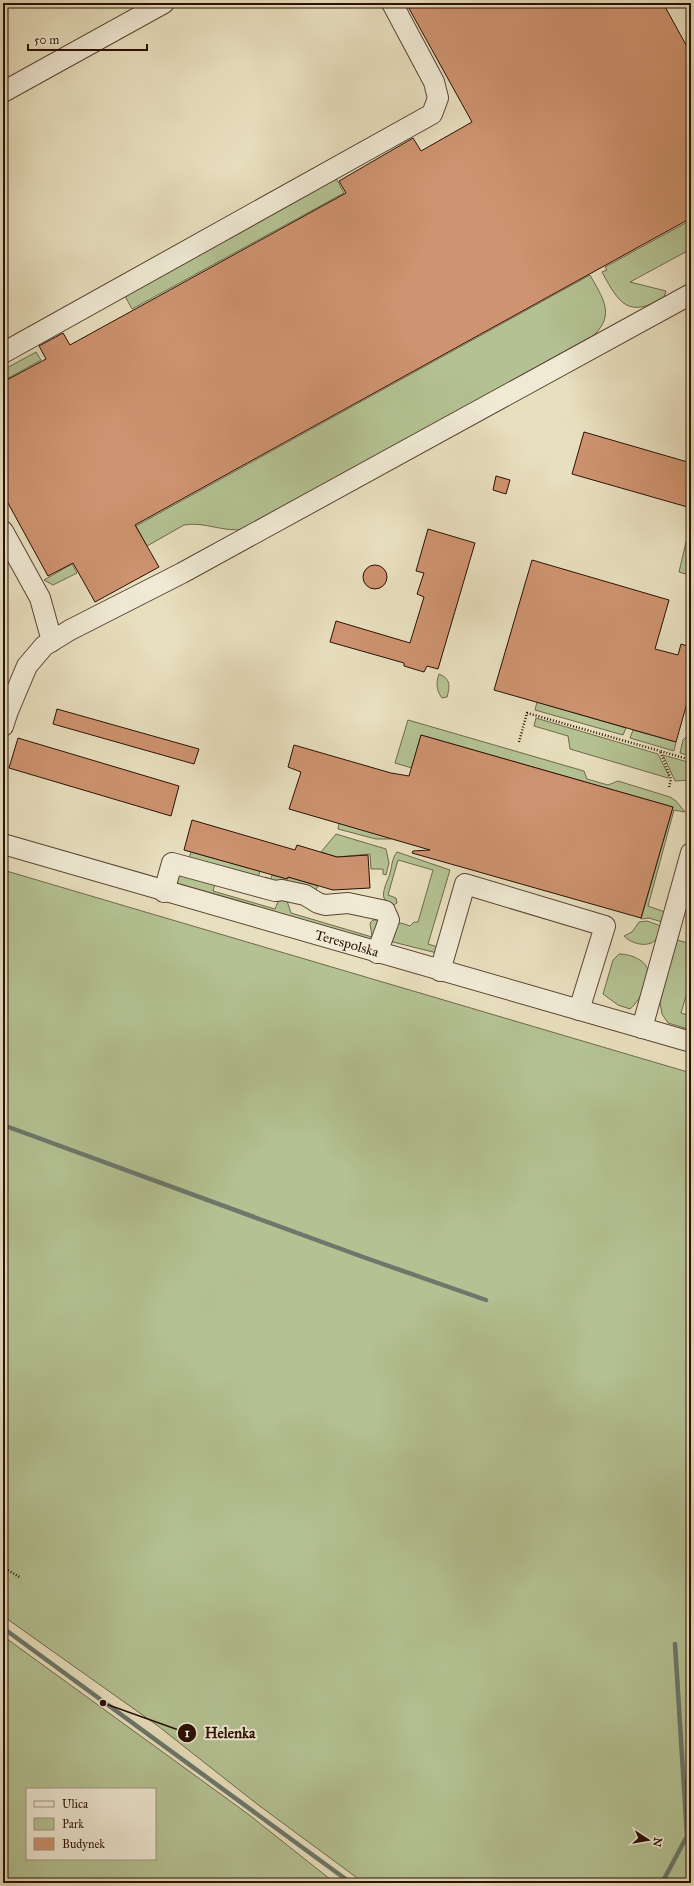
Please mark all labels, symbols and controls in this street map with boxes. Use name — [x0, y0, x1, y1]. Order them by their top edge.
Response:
scale bar — [28, 26, 147, 52]
text: 50 m — [34, 33, 59, 47]
street label: Terespolska — [313, 926, 381, 960]
callout: Helenka — [177, 1719, 264, 1746]
text: Helenka — [205, 1724, 256, 1742]
text: 1 — [185, 1726, 190, 1740]
legend — [26, 1788, 156, 1860]
text: Ulica — [62, 1797, 89, 1811]
text: Park — [62, 1817, 84, 1831]
north arrow — [628, 1820, 668, 1860]
text: N — [650, 1836, 665, 1849]
text: Budynek — [62, 1837, 105, 1851]

